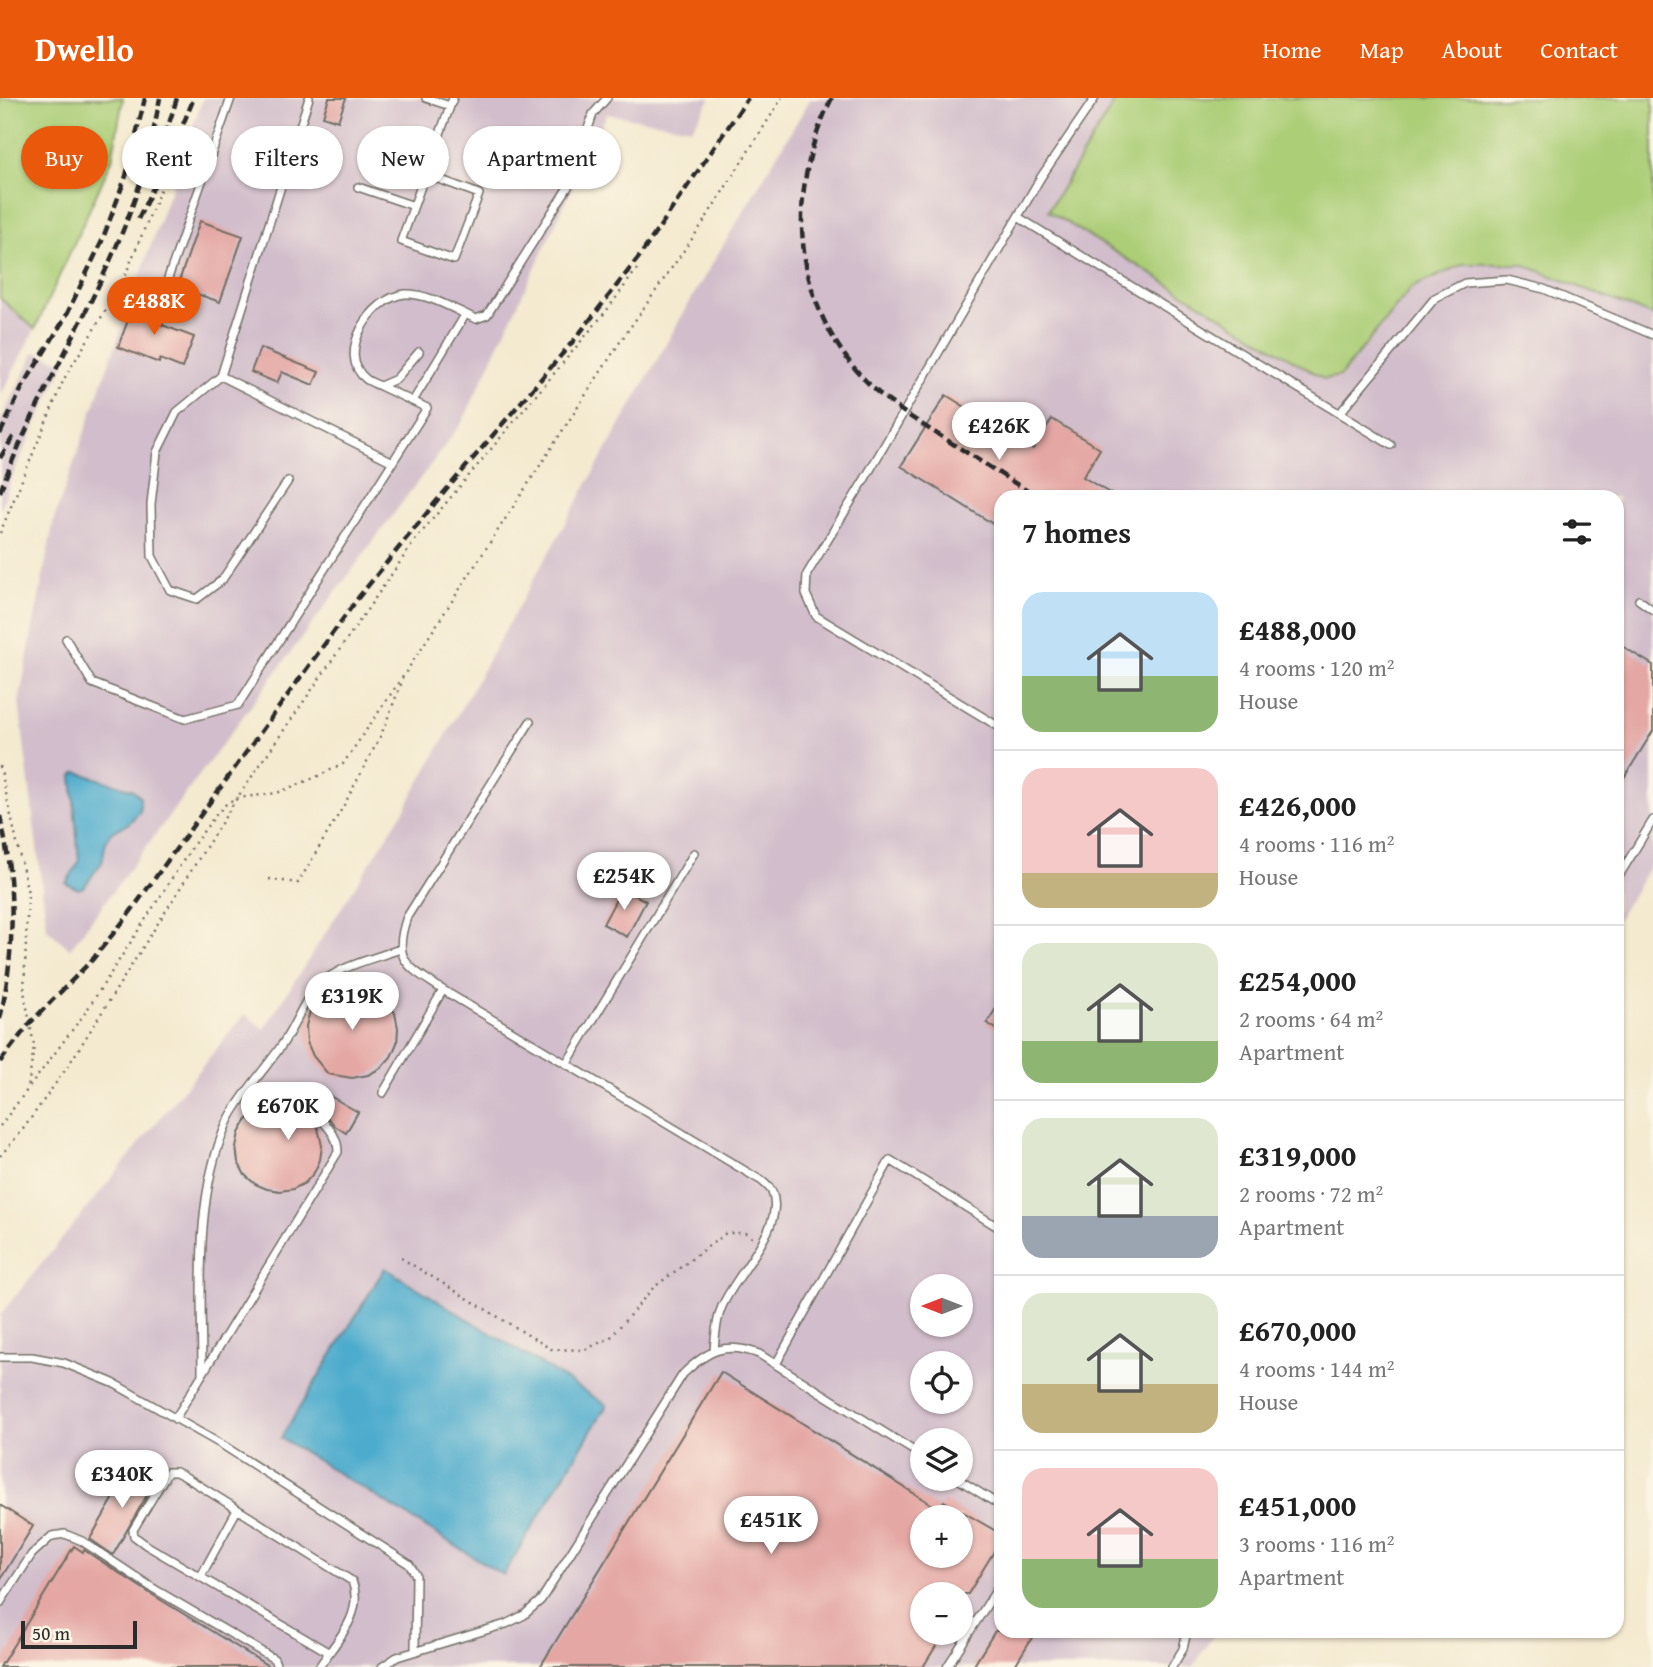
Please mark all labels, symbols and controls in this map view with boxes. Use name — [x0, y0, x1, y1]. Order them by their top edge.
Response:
text: Dwello — [35, 25, 134, 73]
text: Home — [1263, 32, 1322, 67]
text: Map — [1360, 32, 1404, 67]
text: About — [1442, 32, 1502, 67]
text: Contact — [1540, 32, 1618, 67]
chip: Buy — [21, 126, 108, 189]
chip: Rent — [122, 126, 217, 189]
chip: Filters — [231, 126, 343, 189]
chip: New — [357, 126, 449, 189]
chip: Apartment — [463, 126, 621, 189]
pin: £488K — [105, 278, 203, 337]
text: £488K — [123, 283, 185, 316]
pin: £426K — [950, 402, 1048, 462]
text: £426K — [968, 408, 1030, 441]
text: 7 homes — [1022, 510, 1131, 554]
icon: filters — [1558, 513, 1596, 551]
text: £488,000 — [1239, 607, 1356, 651]
icon: home — [1078, 620, 1162, 704]
text: 4 rooms · 120 m² — [1239, 651, 1394, 684]
text: House — [1239, 684, 1298, 717]
text: £426,000 — [1239, 783, 1356, 827]
icon: home — [1078, 796, 1162, 880]
text: 4 rooms · 116 m² — [1239, 827, 1394, 860]
pin: £254K — [575, 852, 673, 912]
text: £254K — [593, 858, 655, 891]
text: House — [1239, 860, 1298, 893]
text: £254,000 — [1239, 958, 1356, 1002]
icon: home — [1078, 971, 1162, 1055]
pin: £319K — [303, 972, 401, 1032]
text: £319K — [321, 978, 383, 1011]
text: 2 rooms · 64 m² — [1239, 1002, 1383, 1035]
text: Apartment — [1239, 1035, 1344, 1068]
pin: £670K — [239, 1082, 337, 1142]
text: £670K — [257, 1088, 319, 1121]
text: £319,000 — [1239, 1133, 1356, 1177]
icon: home — [1078, 1146, 1162, 1230]
text: 2 rooms · 72 m² — [1239, 1177, 1383, 1210]
text: Apartment — [1239, 1210, 1344, 1243]
north arrow — [910, 1274, 973, 1337]
map controls — [910, 1274, 973, 1645]
text: £670,000 — [1239, 1308, 1356, 1352]
icon: home — [1078, 1321, 1162, 1405]
button: locate — [910, 1351, 973, 1414]
text: 4 rooms · 144 m² — [1239, 1352, 1394, 1385]
text: House — [1239, 1385, 1298, 1418]
button: layers — [910, 1428, 973, 1491]
pin: £340K — [73, 1450, 171, 1510]
text: £340K — [91, 1456, 153, 1489]
text: £451,000 — [1239, 1483, 1356, 1527]
pin: £451K — [722, 1496, 820, 1556]
icon: home — [1078, 1496, 1162, 1580]
text: £451K — [740, 1502, 802, 1535]
button: + — [910, 1505, 973, 1568]
text: 3 rooms · 116 m² — [1239, 1527, 1394, 1560]
text: Apartment — [1239, 1560, 1344, 1593]
button: − — [910, 1582, 973, 1645]
scale bar — [21, 1618, 136, 1650]
text: 50 m — [32, 1619, 70, 1647]

